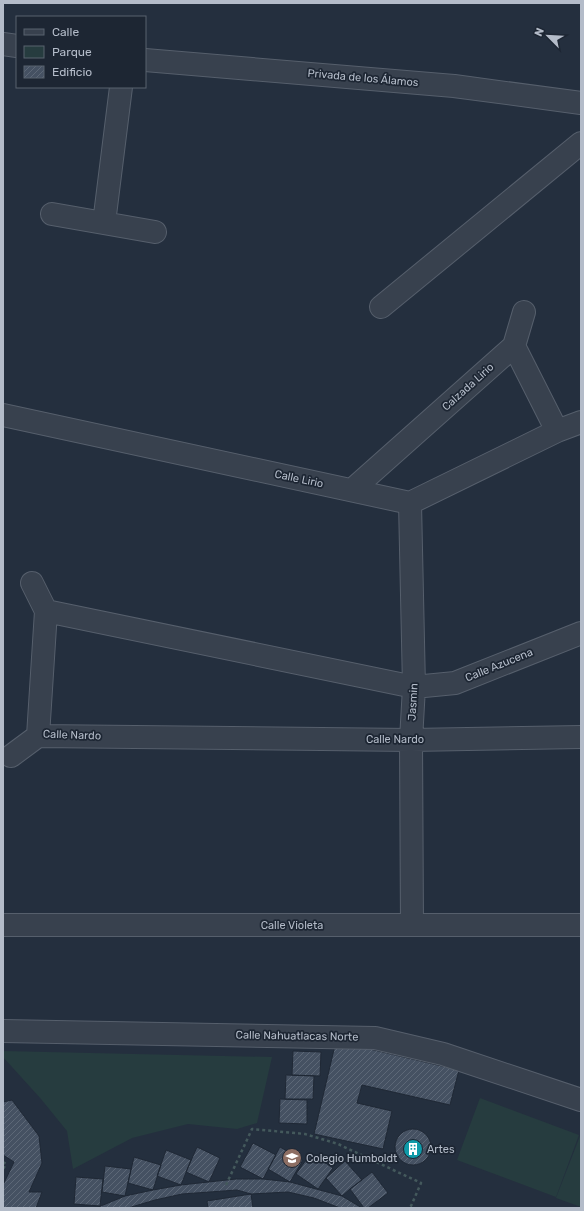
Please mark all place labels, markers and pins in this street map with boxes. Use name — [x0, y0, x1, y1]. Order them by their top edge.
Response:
building icon: Artes — [402, 1138, 424, 1160]
place label: Artes — [427, 1143, 455, 1156]
school or university icon: Colegio Humboldt — [281, 1147, 303, 1169]
place label: Colegio Humboldt — [306, 1152, 398, 1165]

